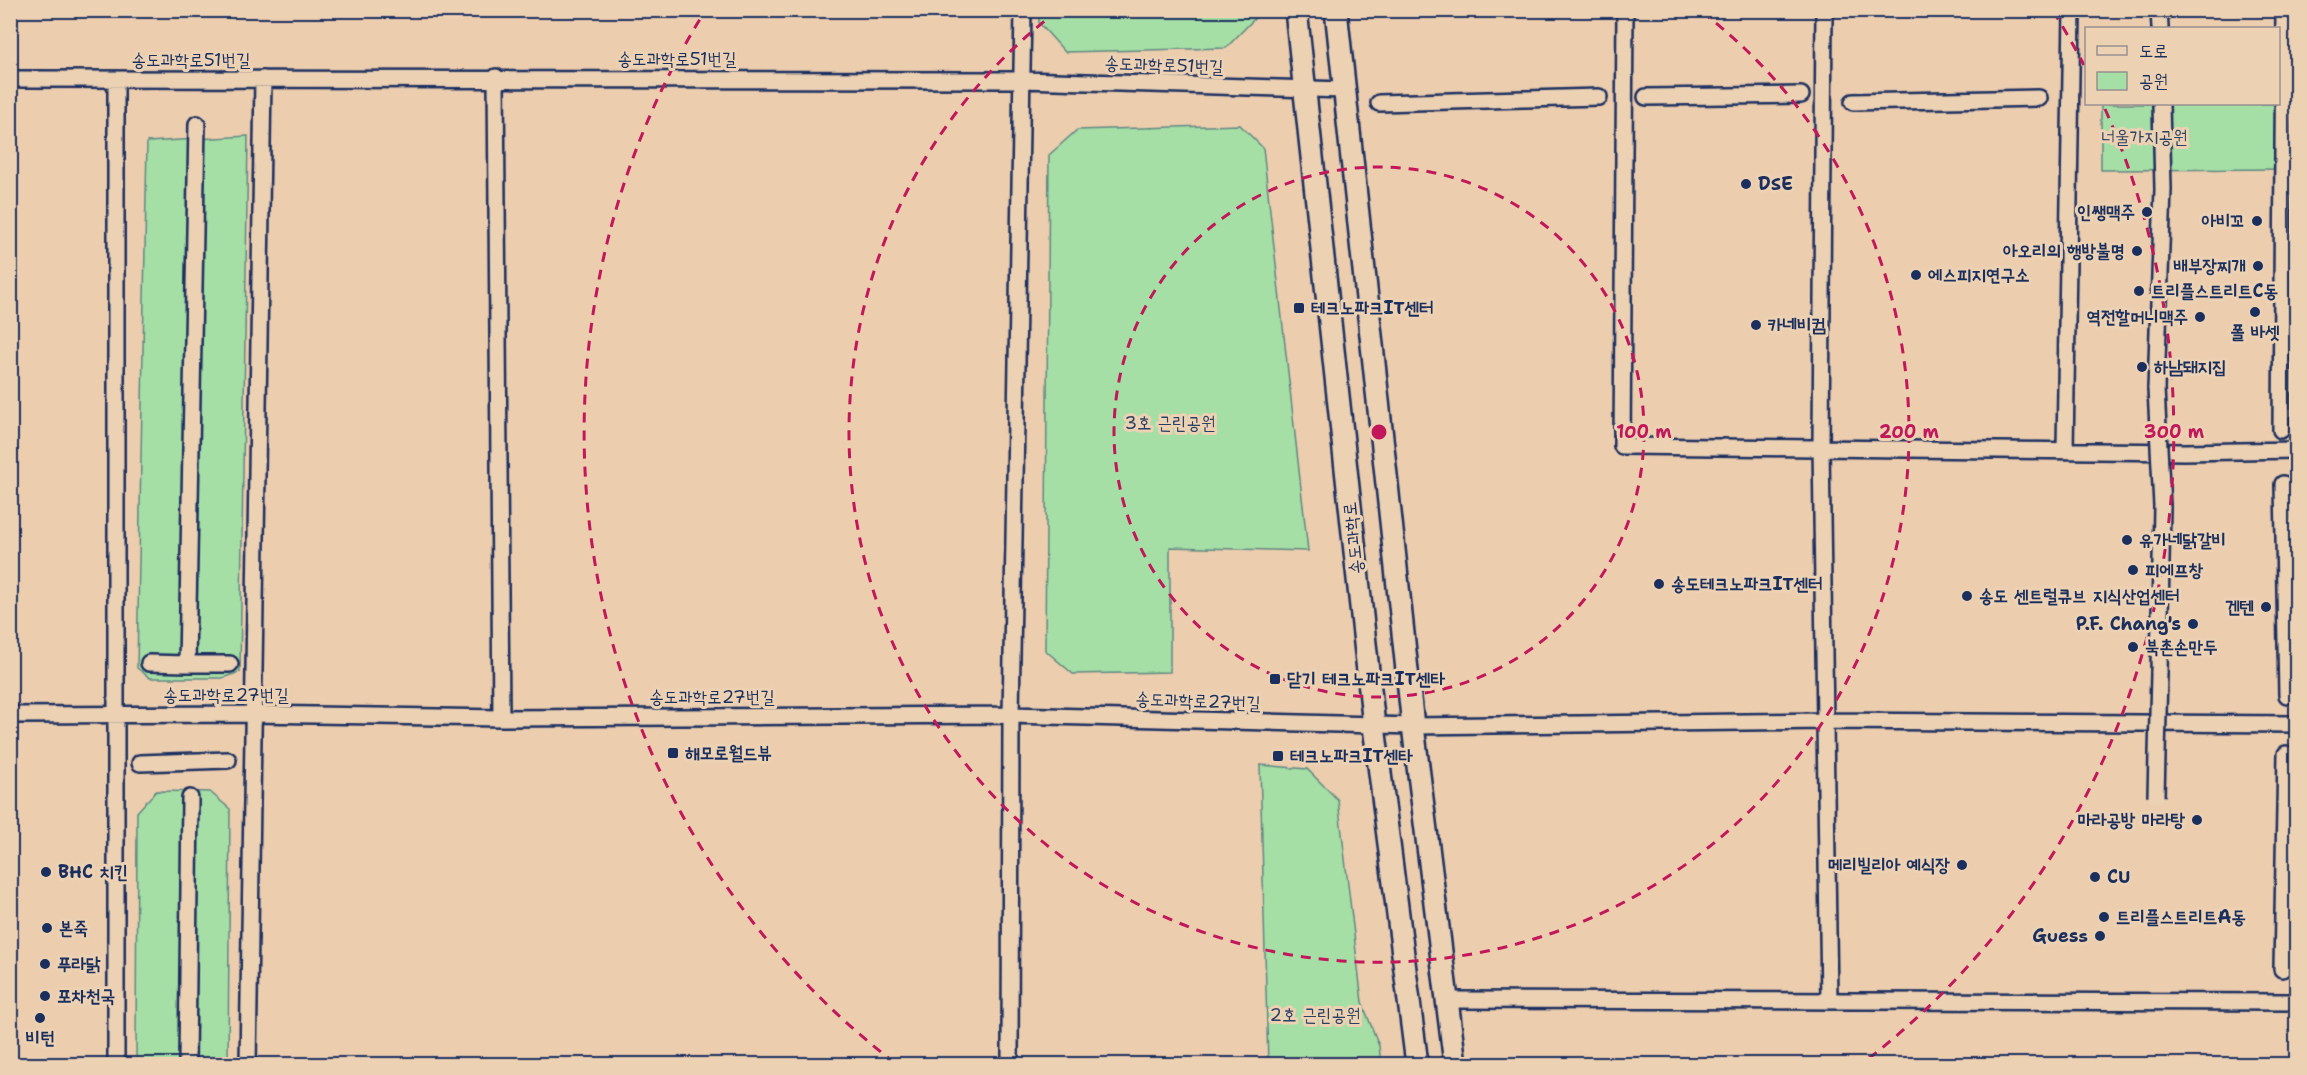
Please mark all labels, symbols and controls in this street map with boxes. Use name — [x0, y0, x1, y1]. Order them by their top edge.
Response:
legend — [2085, 27, 2280, 105]
text: 도로 — [2139, 39, 2168, 63]
street label: 송도과학로51번길 — [617, 47, 737, 71]
street label: 송도과학로51번길 — [131, 48, 251, 72]
street label: 송도과학로51번길 — [1104, 51, 1224, 79]
text: 공원 — [2139, 69, 2168, 93]
park label: 너울가지공원 — [2101, 125, 2187, 149]
place label: DSE — [1758, 172, 1793, 196]
marker: DSE — [1739, 177, 1753, 191]
place label: 인쌩맥주 — [2077, 200, 2135, 224]
marker: 인쌩맥주 — [2140, 205, 2154, 219]
place label: 아비꼬 — [2202, 209, 2245, 233]
marker: 아비꼬 — [2250, 214, 2264, 228]
place label: 아오리의 행방불명 — [2003, 239, 2125, 263]
marker: 아오리의 행방불명 — [2130, 244, 2144, 258]
place label: 배부장찌개 — [2174, 254, 2246, 278]
marker: 배부장찌개 — [2251, 259, 2265, 273]
place label: 에스피지연구소 — [1928, 263, 2029, 287]
marker: 에스피지연구소 — [1909, 268, 1923, 282]
place label: 트리플스트리트C동 — [2151, 279, 2278, 303]
marker: 트리플스트리트C동 — [2132, 284, 2146, 298]
place label: 테크노파크IT센터 — [1311, 296, 1434, 320]
marker: 테크노파크IT센터 — [1292, 301, 1306, 315]
place label: 역전할머니맥주 — [2087, 305, 2188, 329]
marker: 폴 바셋 — [2248, 305, 2262, 319]
marker: 역전할머니맥주 — [2193, 310, 2207, 324]
place label: 카네비컴 — [1768, 313, 1826, 337]
marker: 카네비컴 — [1749, 318, 1763, 332]
place label: 폴 바셋 — [2230, 320, 2280, 344]
place label: 하남돼지집 — [2154, 355, 2226, 379]
marker: 하남돼지집 — [2135, 360, 2149, 374]
park label: 3호 근린공원 — [1124, 411, 1216, 435]
text: 100 m — [1616, 420, 1672, 444]
text: 200 m — [1879, 420, 1940, 444]
text: 300 m — [2144, 420, 2205, 444]
centre of rings — [1369, 422, 1389, 442]
street label: 송도과학로 — [1337, 501, 1369, 575]
place label: 유가네닭갈비 — [2139, 528, 2226, 552]
marker: 유가네닭갈비 — [2120, 533, 2134, 547]
place label: 피에프창 — [2145, 558, 2203, 582]
marker: 피에프창 — [2126, 563, 2140, 577]
place label: 송도테크노파크IT센터 — [1671, 572, 1823, 596]
marker: 송도테크노파크IT센터 — [1652, 577, 1666, 591]
place label: 송도 센트럴큐브 지식산업센터 — [1979, 584, 2180, 608]
marker: 송도 센트럴큐브 지식산업센터 — [1960, 589, 1974, 603]
place label: 겐텐 — [2225, 595, 2255, 619]
marker: 겐텐 — [2259, 600, 2273, 614]
place label: P.F. Chang's — [2076, 612, 2181, 636]
marker: P.F. Chang's — [2186, 617, 2200, 631]
place label: 북촌손만두 — [2145, 635, 2217, 659]
marker: 북촌손만두 — [2126, 640, 2140, 654]
place label: 닫기 테크노파크IT센타 — [1287, 667, 1445, 691]
marker: 닫기 테크노파크IT센타 — [1268, 672, 1282, 686]
street label: 송도과학로27번길 — [163, 683, 289, 707]
street label: 송도과학로27번길 — [649, 685, 775, 709]
street label: 송도과학로27번길 — [1135, 687, 1262, 715]
place label: 해모로월드뷰 — [685, 741, 772, 765]
place label: 테크노파크IT센타 — [1290, 744, 1413, 768]
marker: 해모로월드뷰 — [666, 746, 680, 760]
marker: 테크노파크IT센타 — [1271, 749, 1285, 763]
place label: 마라공방 마라탕 — [2077, 808, 2186, 832]
marker: 마라공방 마라탕 — [2190, 813, 2204, 827]
place label: 메리빌리아 예식장 — [1828, 853, 1951, 877]
marker: 메리빌리아 예식장 — [1955, 858, 1969, 872]
place label: BHC 치킨 — [58, 860, 128, 884]
marker: BHC 치킨 — [39, 865, 53, 879]
place label: CU — [2107, 865, 2130, 889]
marker: CU — [2088, 870, 2102, 884]
place label: 트리플스트리트A동 — [2116, 905, 2246, 929]
marker: 트리플스트리트A동 — [2097, 910, 2111, 924]
place label: 본죽 — [59, 916, 88, 940]
marker: 본죽 — [40, 921, 54, 935]
place label: Guess — [2032, 924, 2088, 948]
marker: Guess — [2093, 929, 2107, 943]
place label: 푸라닭 — [57, 952, 101, 976]
marker: 푸라닭 — [38, 957, 52, 971]
place label: 포차천국 — [57, 984, 115, 1008]
marker: 포차천국 — [38, 989, 52, 1003]
park label: 2호 근린공원 — [1269, 1003, 1361, 1027]
marker: 비턴 — [33, 1011, 47, 1025]
place label: 비턴 — [26, 1026, 54, 1050]

